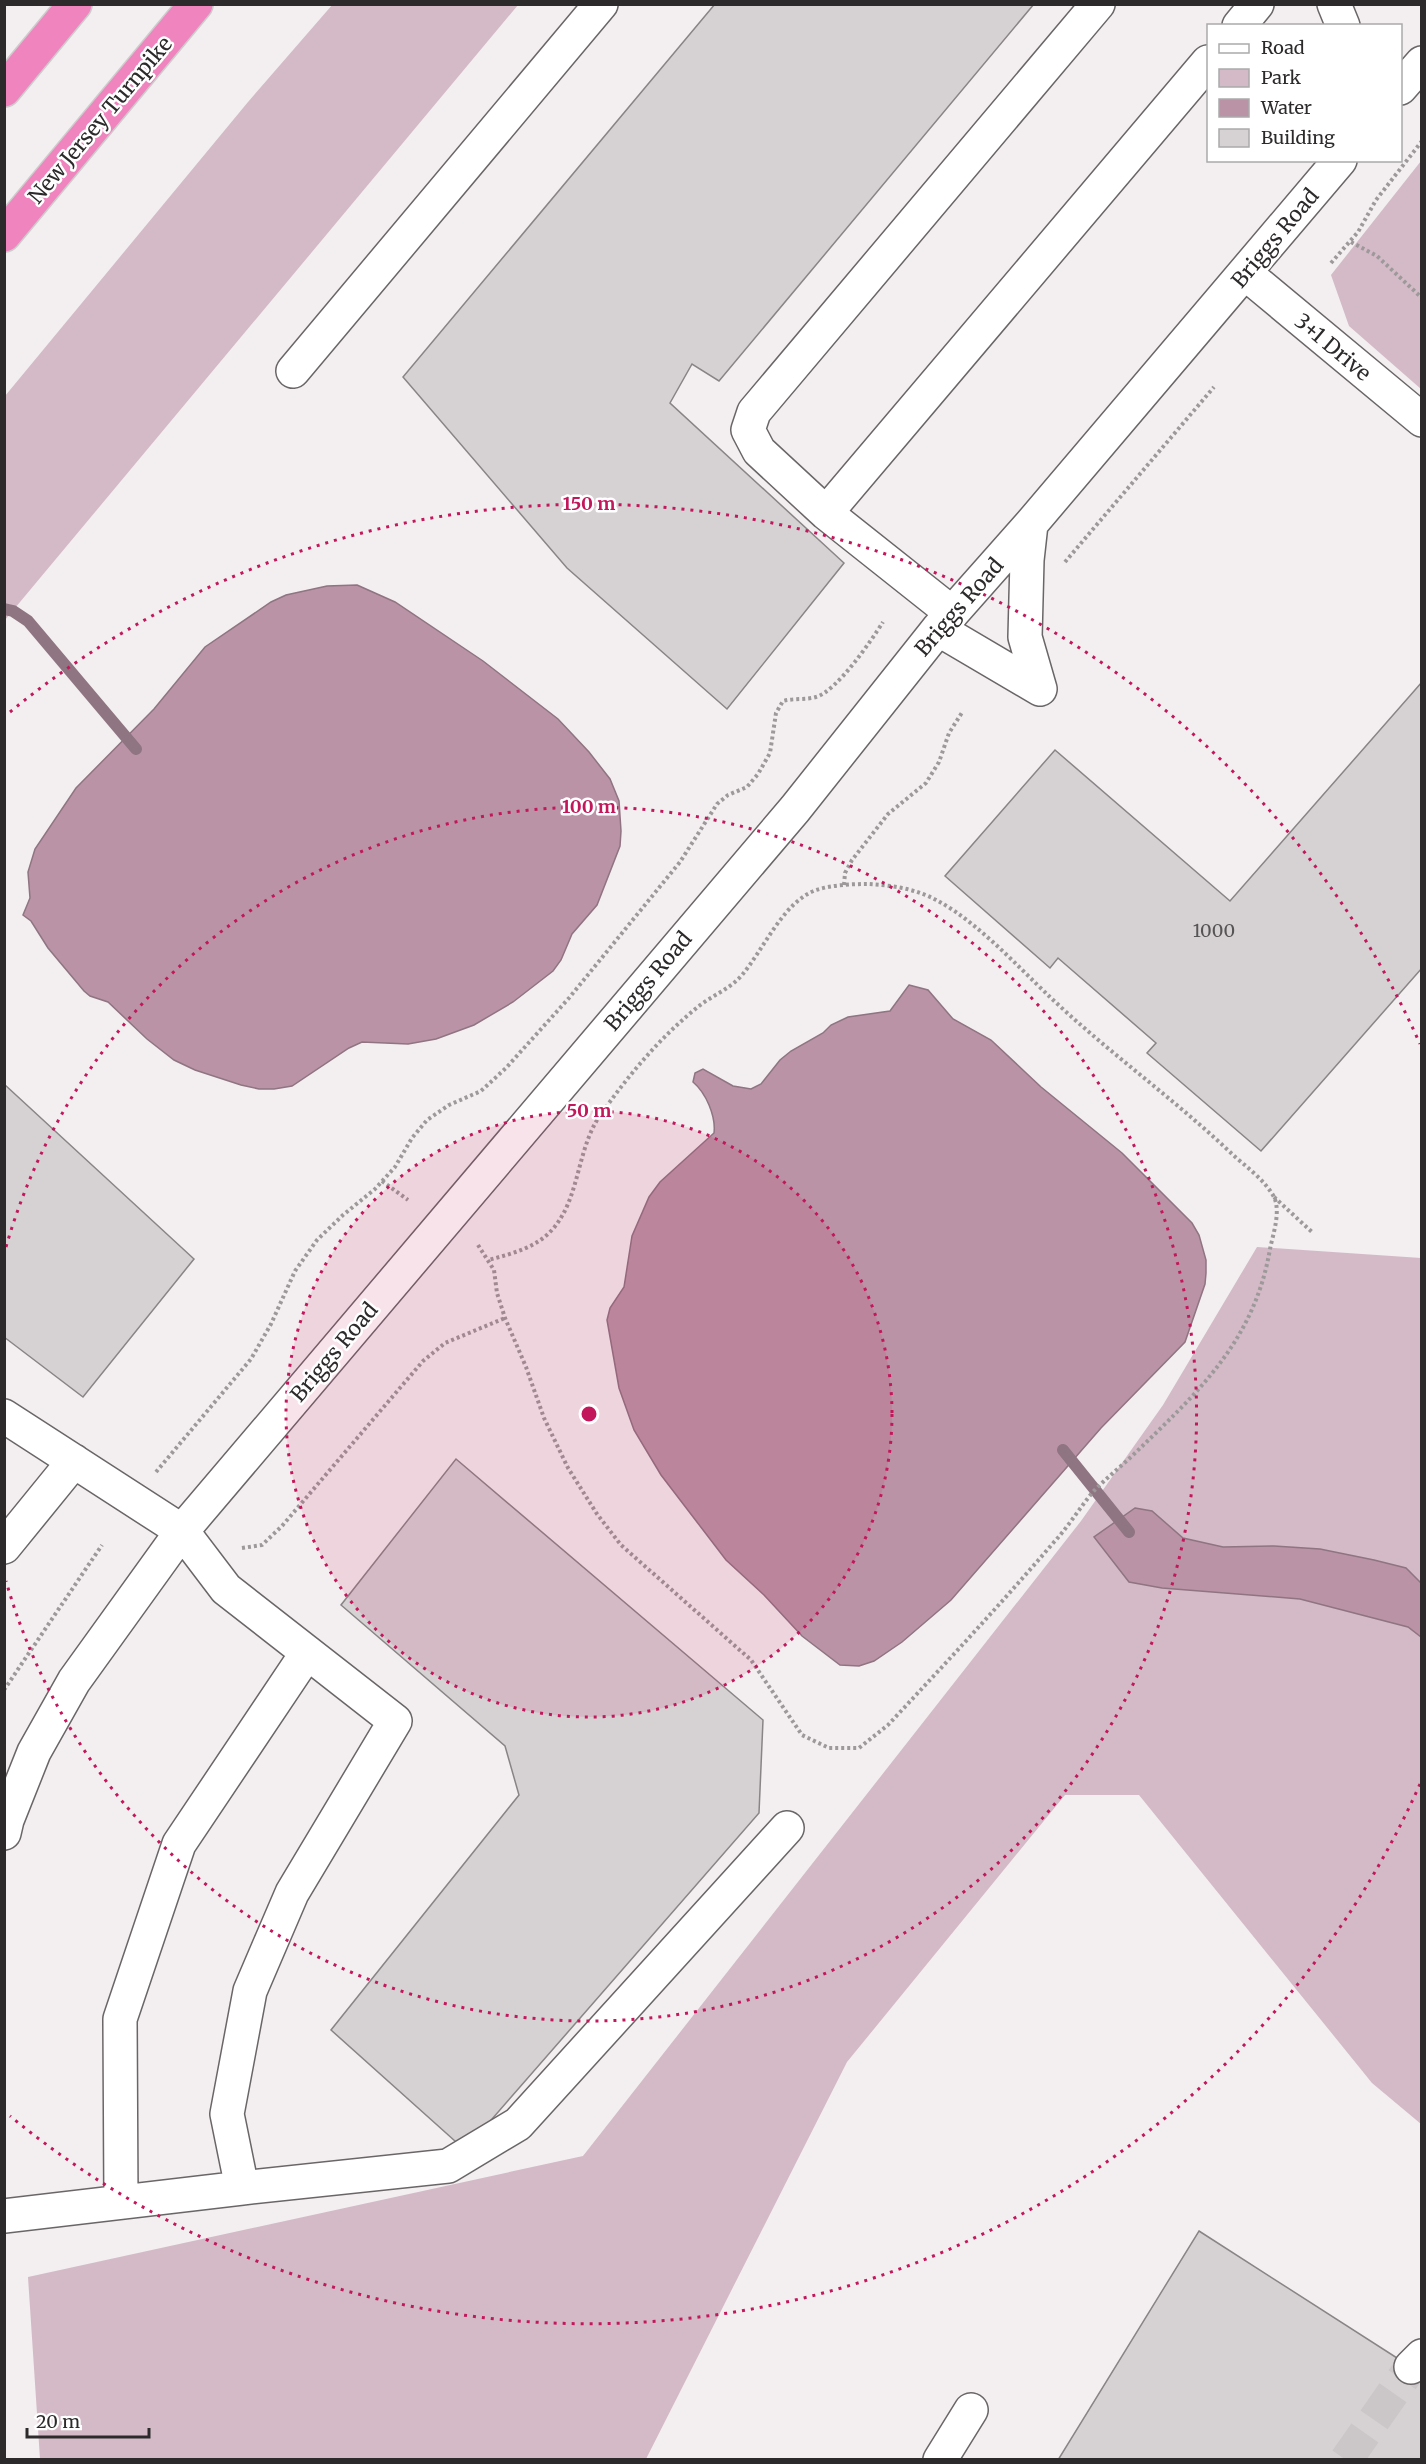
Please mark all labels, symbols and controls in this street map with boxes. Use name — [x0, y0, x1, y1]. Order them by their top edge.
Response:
legend — [1207, 24, 1402, 162]
street label: New Jersey Turnpike — [22, 31, 178, 209]
text: Road — [1261, 36, 1305, 59]
text: Park — [1261, 66, 1302, 89]
text: Water — [1260, 96, 1312, 119]
text: Building — [1261, 126, 1335, 149]
street label: Briggs Road — [1226, 182, 1325, 293]
street label: 3+1 Drive — [1289, 307, 1377, 387]
text: 150 m — [563, 492, 615, 515]
street label: Briggs Road — [909, 552, 1009, 662]
text: 100 m — [562, 795, 616, 818]
house number: 1000 — [1193, 919, 1235, 942]
street label: Briggs Road — [599, 925, 698, 1036]
text: 50 m — [567, 1099, 611, 1122]
street label: Briggs Road — [285, 1296, 384, 1407]
centre of rings — [579, 1404, 599, 1424]
scale bar — [27, 2401, 148, 2439]
text: 20 m — [36, 2410, 80, 2433]

